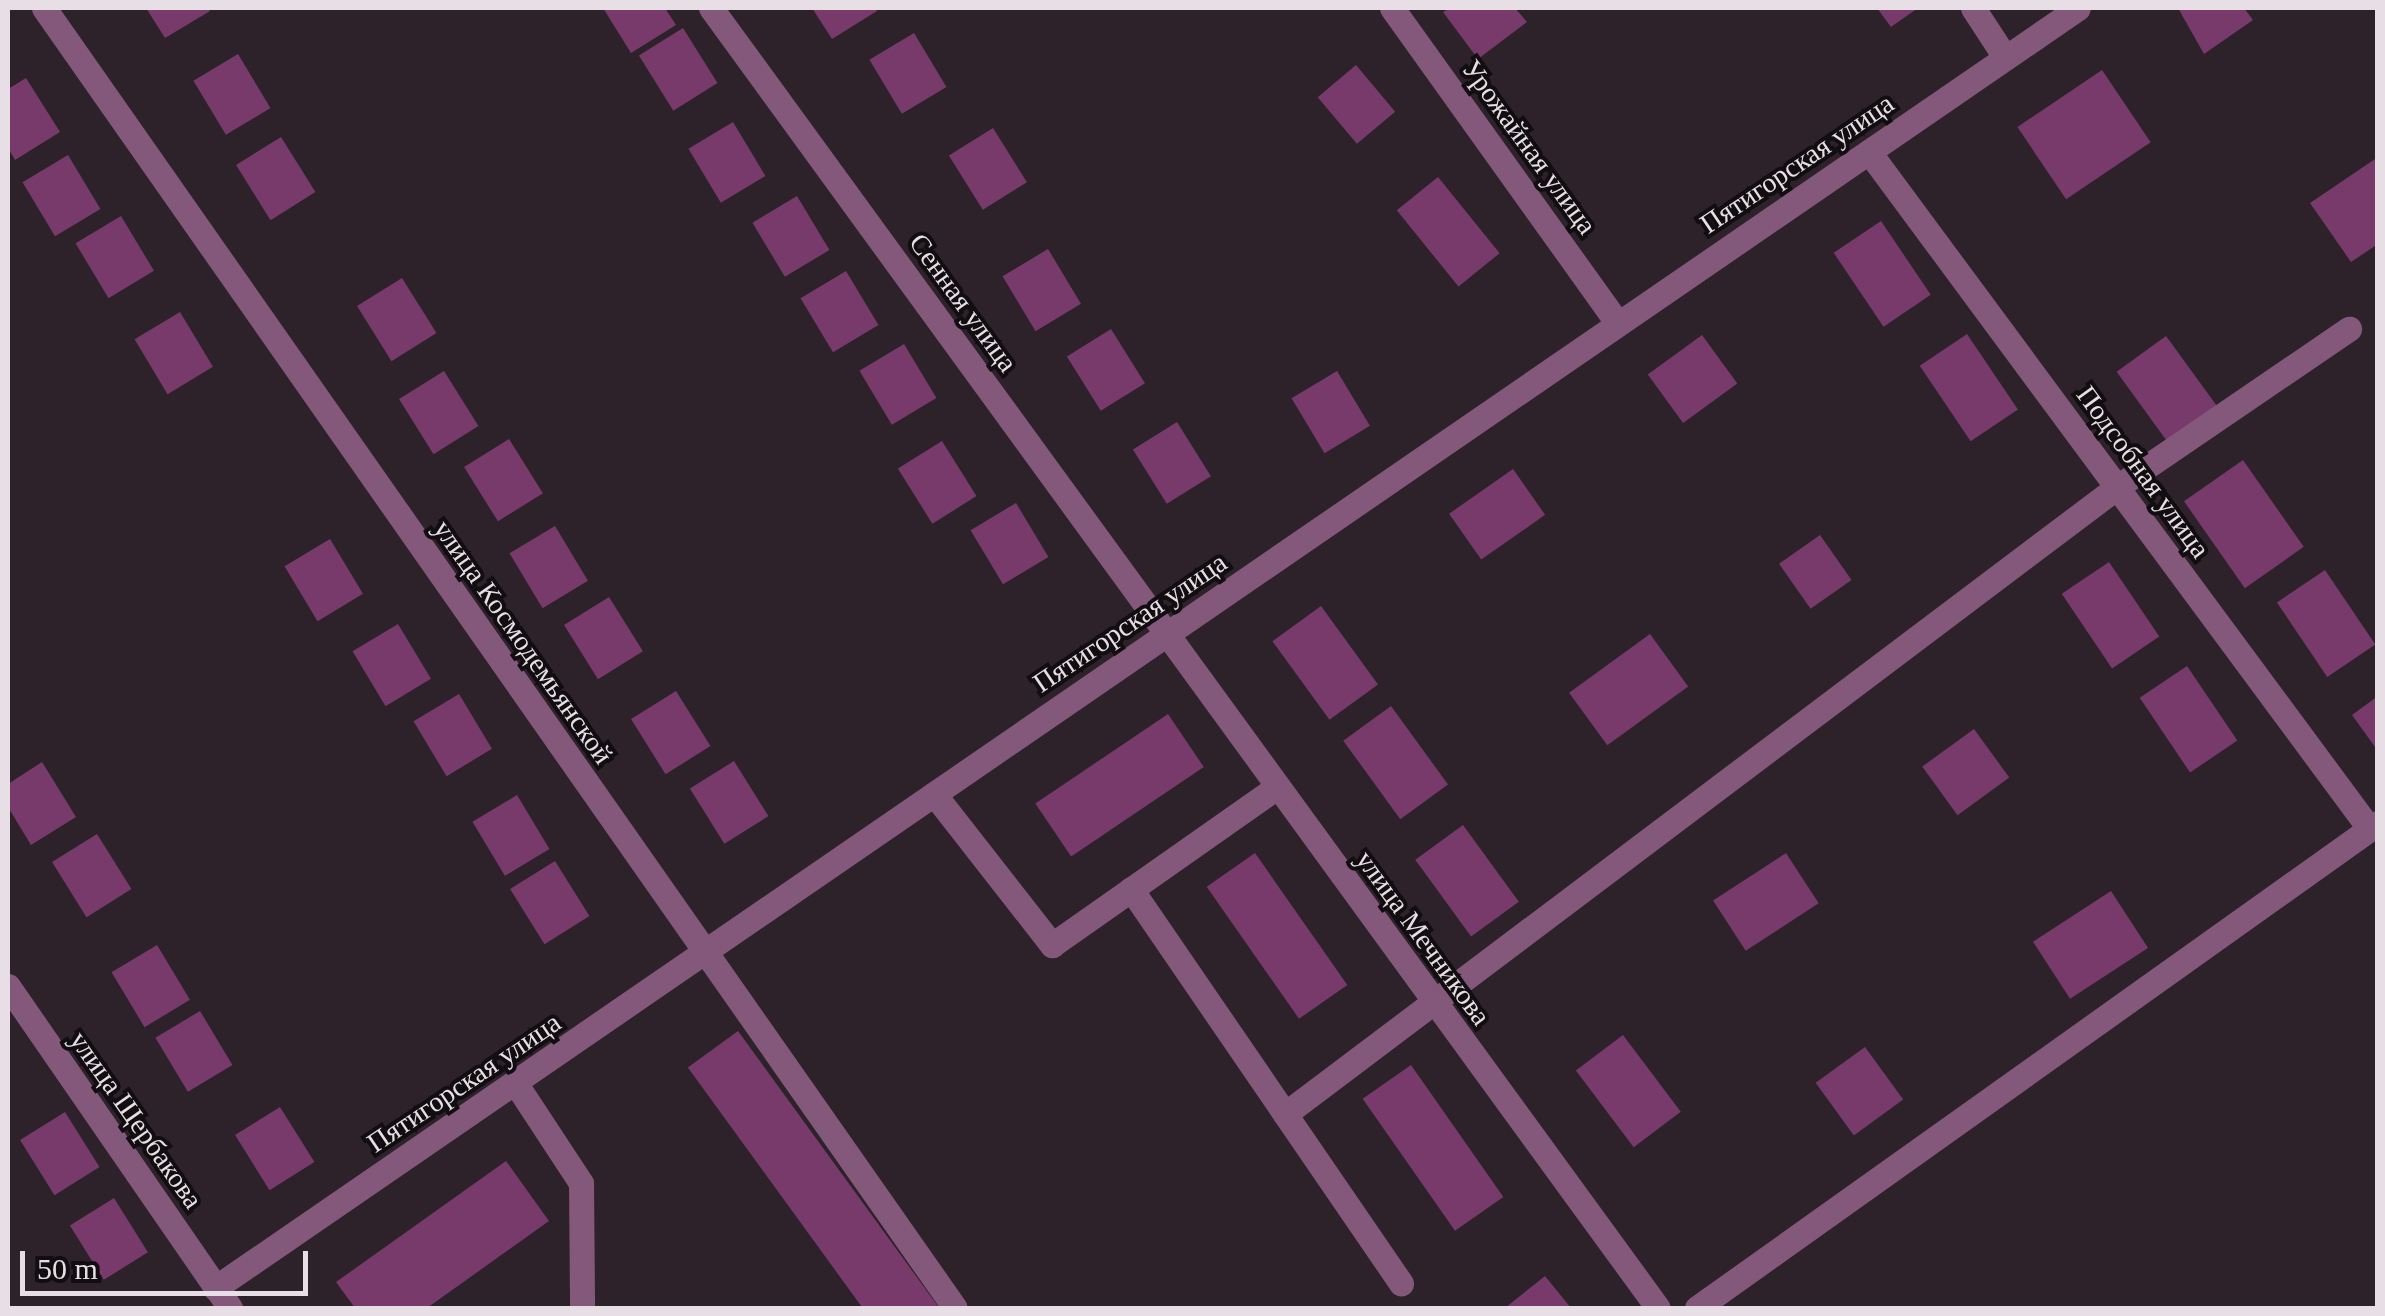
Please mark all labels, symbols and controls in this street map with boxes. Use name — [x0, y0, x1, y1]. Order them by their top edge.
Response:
street label: Урожайная улица — [1454, 53, 1604, 241]
street label: Пятигорская улица — [1694, 87, 1900, 241]
street label: Сенная улица — [902, 227, 1024, 379]
street label: Подсобная улица — [2069, 379, 2217, 565]
street label: улица Космодемьянской — [426, 514, 620, 770]
street label: Пятигорская улица — [1027, 546, 1233, 700]
street label: улица Мечникова — [1348, 844, 1498, 1032]
street label: Пятигорская улица — [361, 1006, 567, 1160]
street label: улица Щербакова — [62, 1025, 210, 1215]
scale bar — [25, 1231, 312, 1293]
text: 50 m — [37, 1252, 98, 1285]

